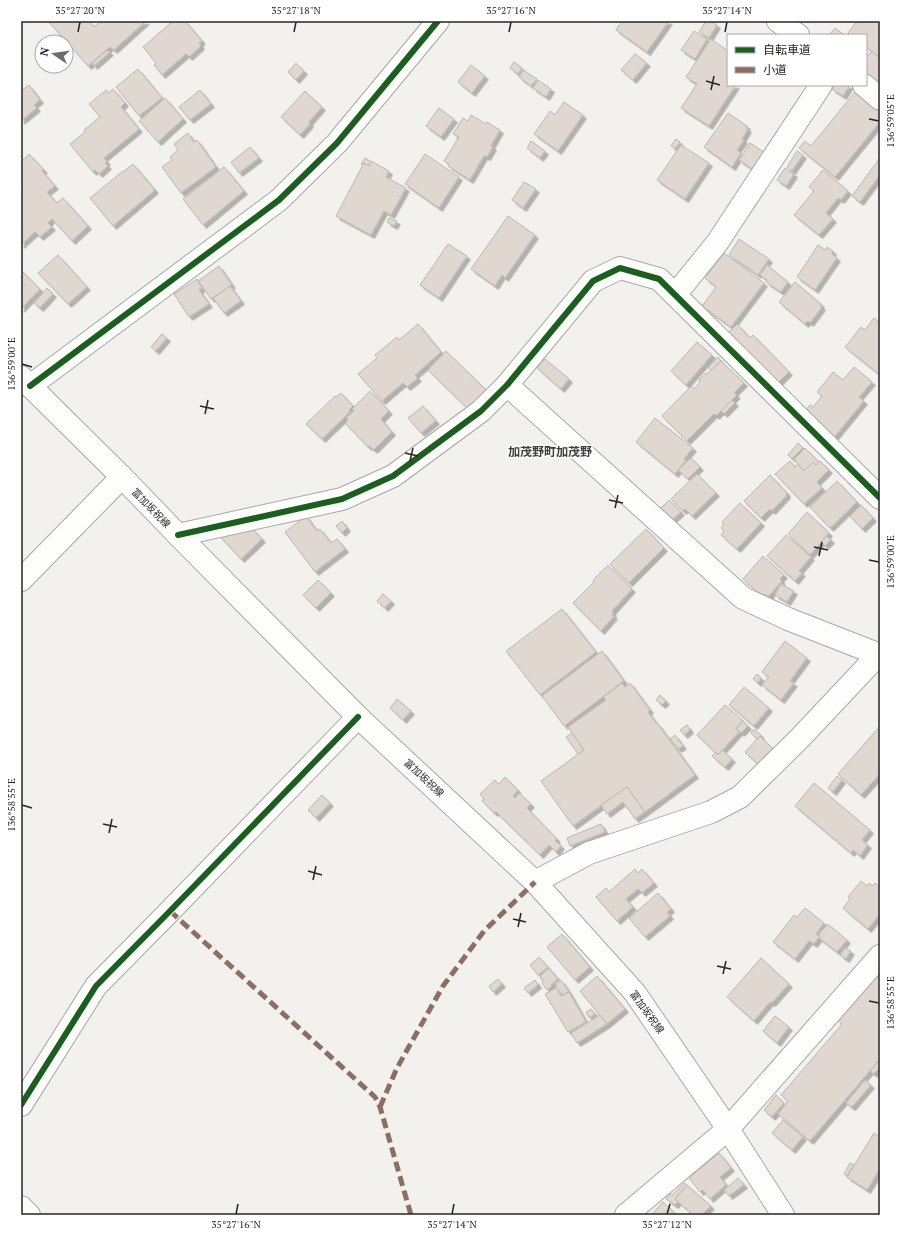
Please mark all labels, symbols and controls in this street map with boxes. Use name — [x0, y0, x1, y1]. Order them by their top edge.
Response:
text: 35°27'20"N — [55, 4, 105, 17]
text: 35°27'18"N — [271, 4, 321, 17]
text: 35°27'16"N — [486, 4, 536, 17]
text: 35°27'14"N — [702, 4, 752, 17]
north arrow — [34, 34, 74, 74]
legend — [727, 34, 867, 86]
text: 自転車道 — [763, 42, 811, 57]
text: N — [36, 45, 52, 57]
text: 小道 — [763, 62, 787, 77]
text: 136°59'05"E — [884, 94, 897, 148]
text: 136°59'00"E — [5, 337, 18, 391]
district label: 加茂野町加茂野 — [508, 444, 592, 459]
street label: 富加坂祝線 — [129, 486, 173, 530]
text: 136°59'00"E — [884, 535, 897, 589]
street label: 富加坂祝線 — [401, 756, 447, 800]
text: 136°58'55"E — [5, 778, 18, 832]
text: 136°58'55"E — [884, 976, 897, 1030]
street label: 富加坂祝線 — [627, 988, 667, 1036]
text: 35°27'16"N — [211, 1218, 261, 1231]
text: 35°27'14"N — [427, 1218, 477, 1231]
text: 35°27'12"N — [642, 1218, 692, 1231]

